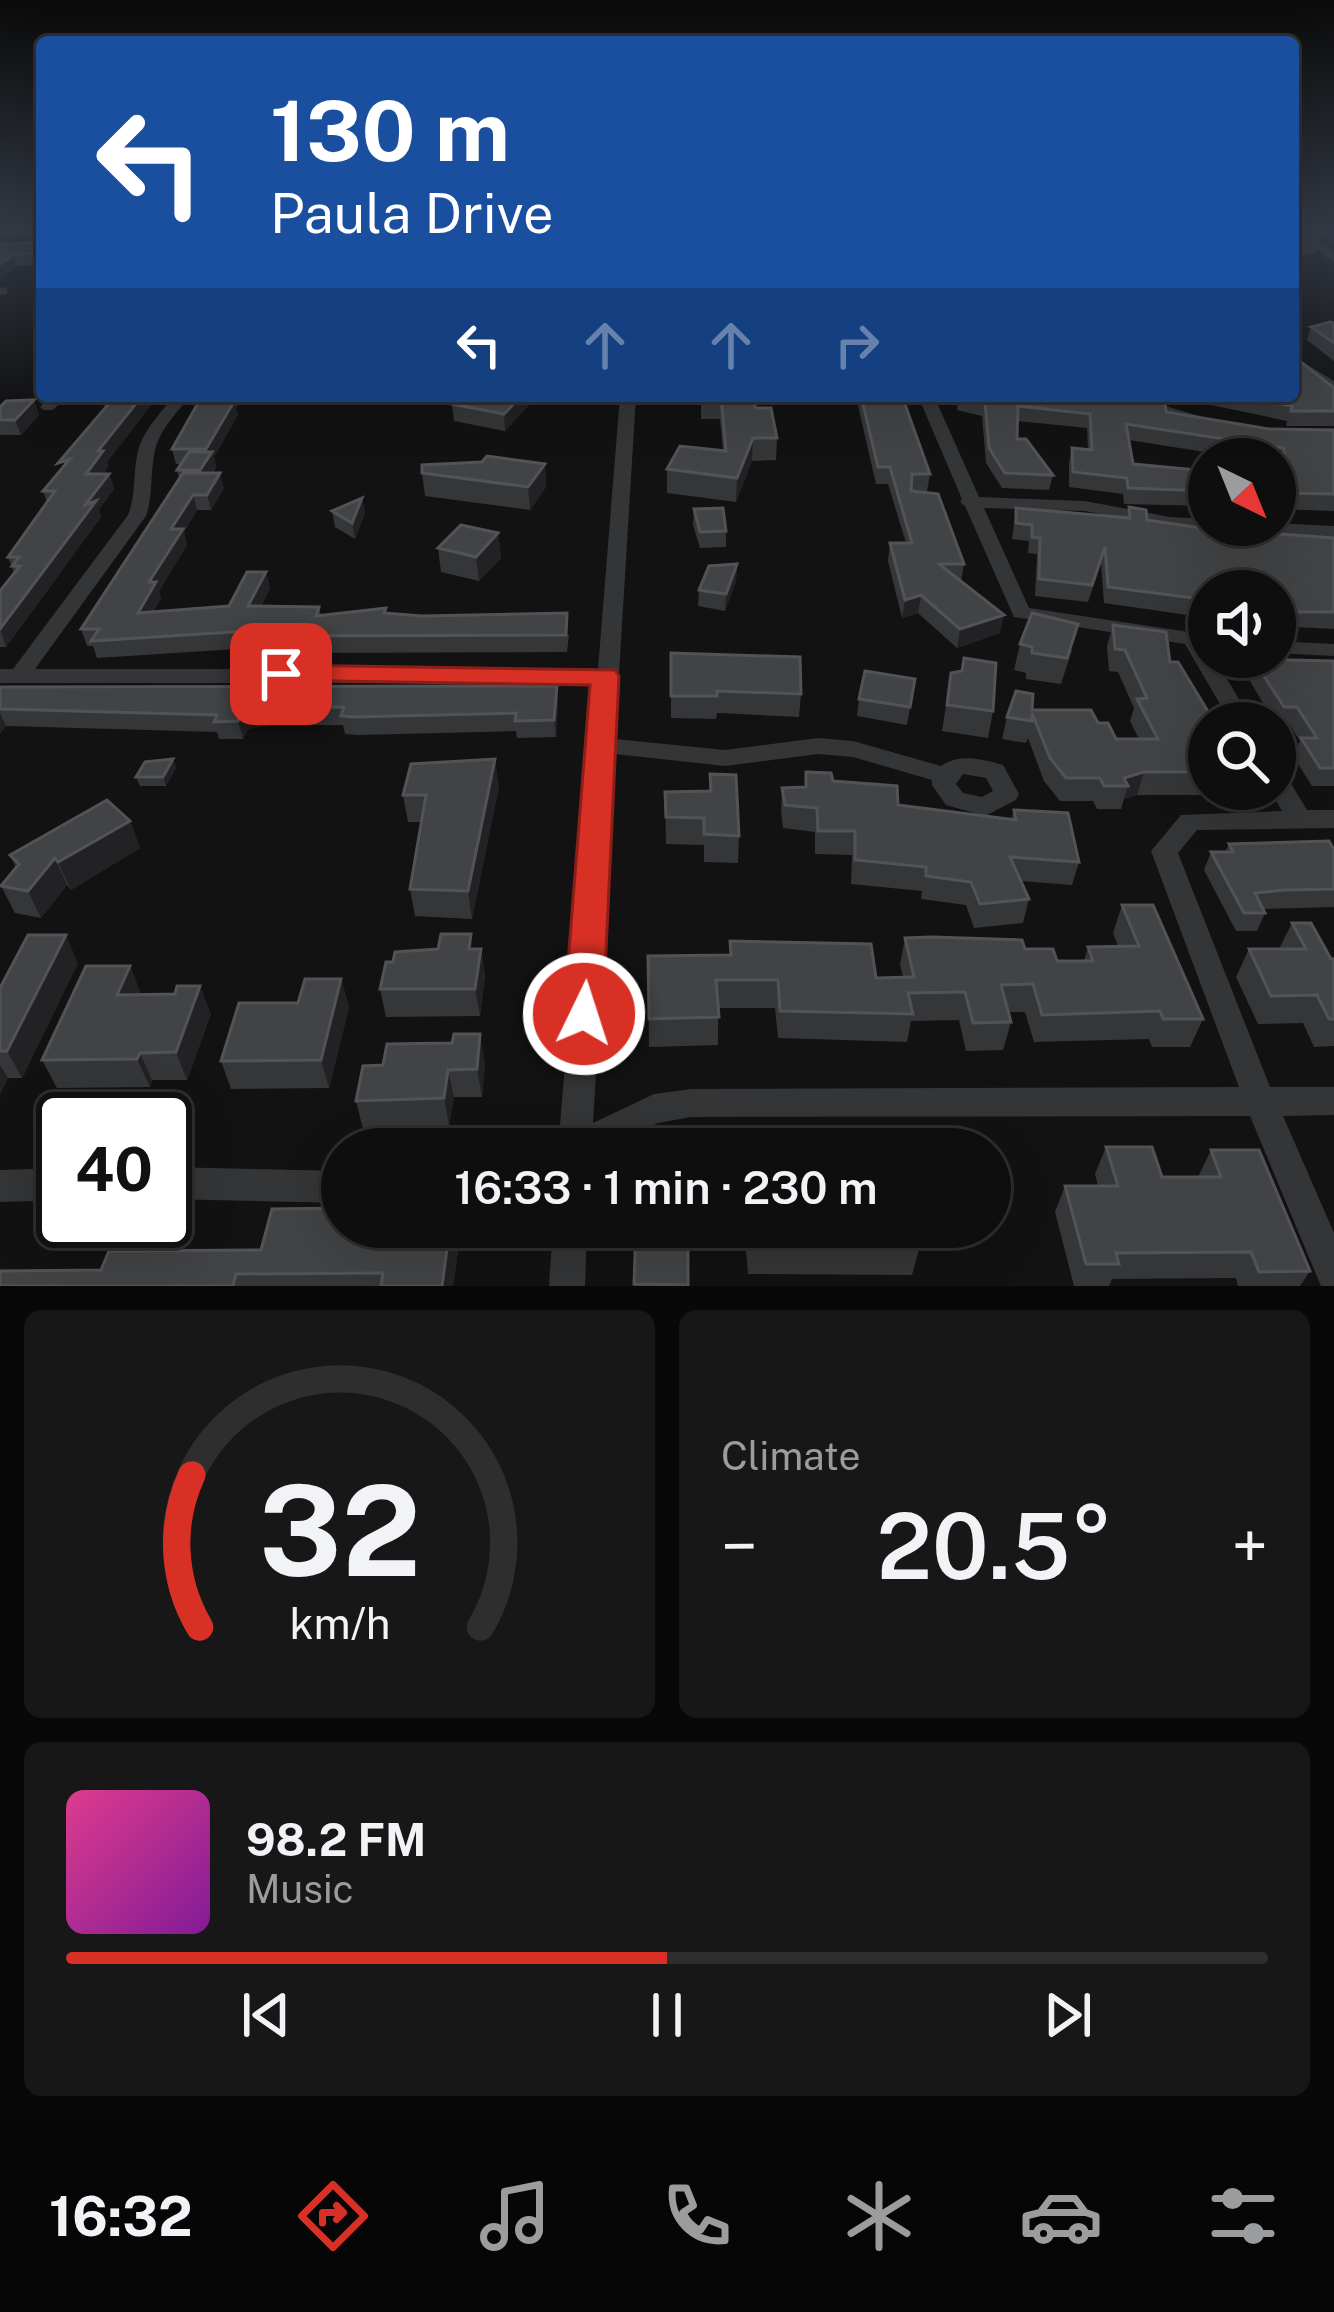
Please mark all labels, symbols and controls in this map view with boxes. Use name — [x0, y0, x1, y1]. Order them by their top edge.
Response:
text: 130 m — [270, 81, 510, 180]
icon: left — [72, 84, 228, 240]
text: Paula Drive — [270, 182, 554, 245]
icon: left — [446, 312, 512, 378]
icon: ahead — [572, 312, 638, 378]
icon: ahead — [698, 312, 764, 378]
icon: right — [824, 312, 890, 378]
north arrow — [1188, 438, 1296, 546]
map controls — [1188, 438, 1296, 810]
button: sound — [1188, 570, 1296, 678]
pin — [230, 623, 332, 725]
icon: arrive — [248, 641, 314, 707]
button: search — [1188, 702, 1296, 810]
position arrow — [521, 951, 647, 1077]
speed limit sign: 40 — [36, 1092, 192, 1248]
text: 16:33 · 1 min · 230 m — [454, 1161, 878, 1214]
text: Climate — [721, 1433, 861, 1479]
text: 32 — [258, 1457, 421, 1604]
text: 20.5° — [876, 1493, 1113, 1599]
text: − — [721, 1507, 758, 1585]
text: + — [1231, 1507, 1268, 1585]
text: km/h — [289, 1598, 390, 1649]
text: 98.2 FM — [246, 1813, 426, 1866]
text: Music — [246, 1866, 354, 1912]
icon: previous — [233, 1982, 299, 2048]
icon: pause — [634, 1982, 700, 2048]
icon: next — [1035, 1982, 1101, 2048]
icon: directions — [291, 2174, 375, 2258]
icon: music — [473, 2174, 557, 2258]
icon: phone — [655, 2174, 739, 2258]
icon: climate — [837, 2174, 921, 2258]
icon: car — [1019, 2174, 1103, 2258]
icon: filters — [1201, 2174, 1285, 2258]
text: 16:32 — [49, 2185, 193, 2248]

